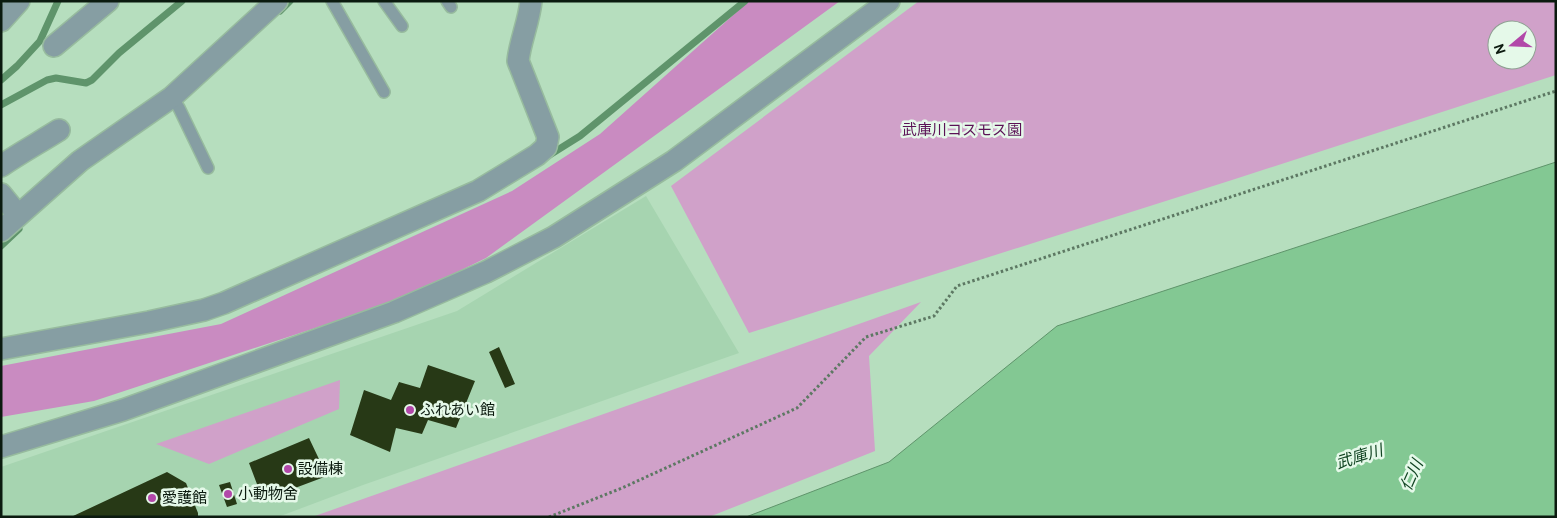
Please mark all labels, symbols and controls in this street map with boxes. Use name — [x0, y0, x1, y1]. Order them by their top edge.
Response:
north arrow — [1487, 20, 1537, 70]
text: N — [1491, 41, 1511, 56]
park label: 武庫川コスモス園 — [902, 122, 1022, 141]
place label: ふれあい館 — [420, 402, 495, 421]
marker: ふれあい館 — [404, 404, 416, 416]
water label: 武庫川 — [1334, 441, 1387, 474]
water label: 仁川 — [1397, 455, 1429, 495]
place label: 設備棟 — [298, 460, 343, 480]
marker: 設備棟 — [282, 463, 294, 475]
place label: 小動物舍 — [238, 486, 298, 505]
marker: 小動物舍 — [222, 488, 234, 500]
place label: 愛護館 — [162, 490, 207, 509]
marker: 愛護館 — [146, 492, 158, 504]

